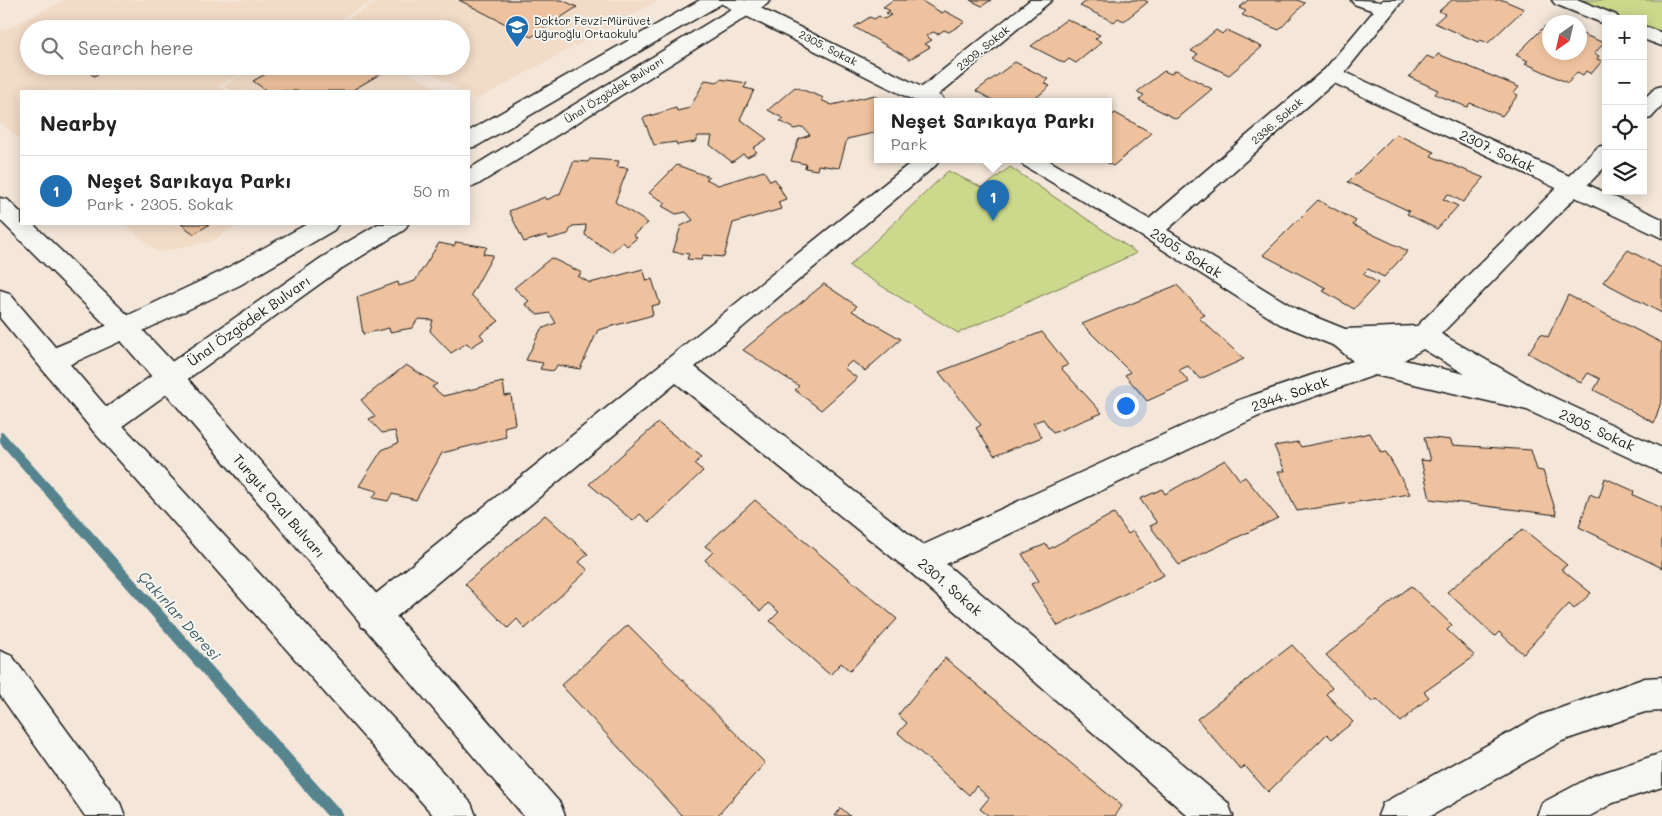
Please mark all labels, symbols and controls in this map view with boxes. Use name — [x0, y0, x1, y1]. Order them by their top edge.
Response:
place label: Doktor Fevzi-Mürüvet Uğuroğlu Ortaokulu — [534, 13, 651, 41]
school or university icon: Doktor Fevzi-Mürüvet Uğuroğlu Ortaokulu — [504, 14, 530, 48]
north arrow — [1542, 15, 1587, 60]
map controls — [1602, 15, 1647, 195]
button: + — [1602, 15, 1647, 60]
search box — [20, 20, 470, 75]
street label: 2309. Sokak — [953, 22, 1012, 74]
street label: 2305. Sokak — [796, 26, 860, 69]
icon: search — [38, 34, 66, 62]
text: Search here — [78, 35, 194, 60]
street label: Ünal Özgödek Bulvarı — [561, 53, 666, 126]
button: − — [1602, 60, 1647, 105]
street label: 2336. Sokak — [1248, 94, 1306, 147]
popup — [874, 98, 1112, 163]
button: locate — [1602, 105, 1647, 150]
text: Neşet Sarıkaya Parkı — [891, 108, 1095, 133]
text: Nearby — [40, 109, 117, 136]
street label: 2307. Sokak — [1457, 125, 1538, 176]
text: Park — [891, 133, 927, 154]
button: layers — [1602, 150, 1647, 195]
text: Neşet Sarıkaya Parkı — [87, 168, 292, 193]
text: 1 — [52, 180, 60, 201]
text: 50 m — [413, 180, 450, 201]
pin: 1 — [977, 180, 1009, 221]
text: Park · 2305. Sokak — [87, 193, 233, 214]
street label: 2305. Sokak — [1147, 223, 1226, 282]
street label: Ünal Özgödek Bulvarı — [183, 271, 314, 370]
street label: 2344. Sokak — [1249, 371, 1331, 416]
your location — [1113, 393, 1139, 419]
street label: 2305. Sokak — [1556, 404, 1638, 455]
street label: Turgut Ozal Bulvarı — [229, 450, 330, 562]
street label: 2301. Sokak — [914, 553, 986, 620]
water label: Çakırlar Deresi — [134, 566, 226, 665]

